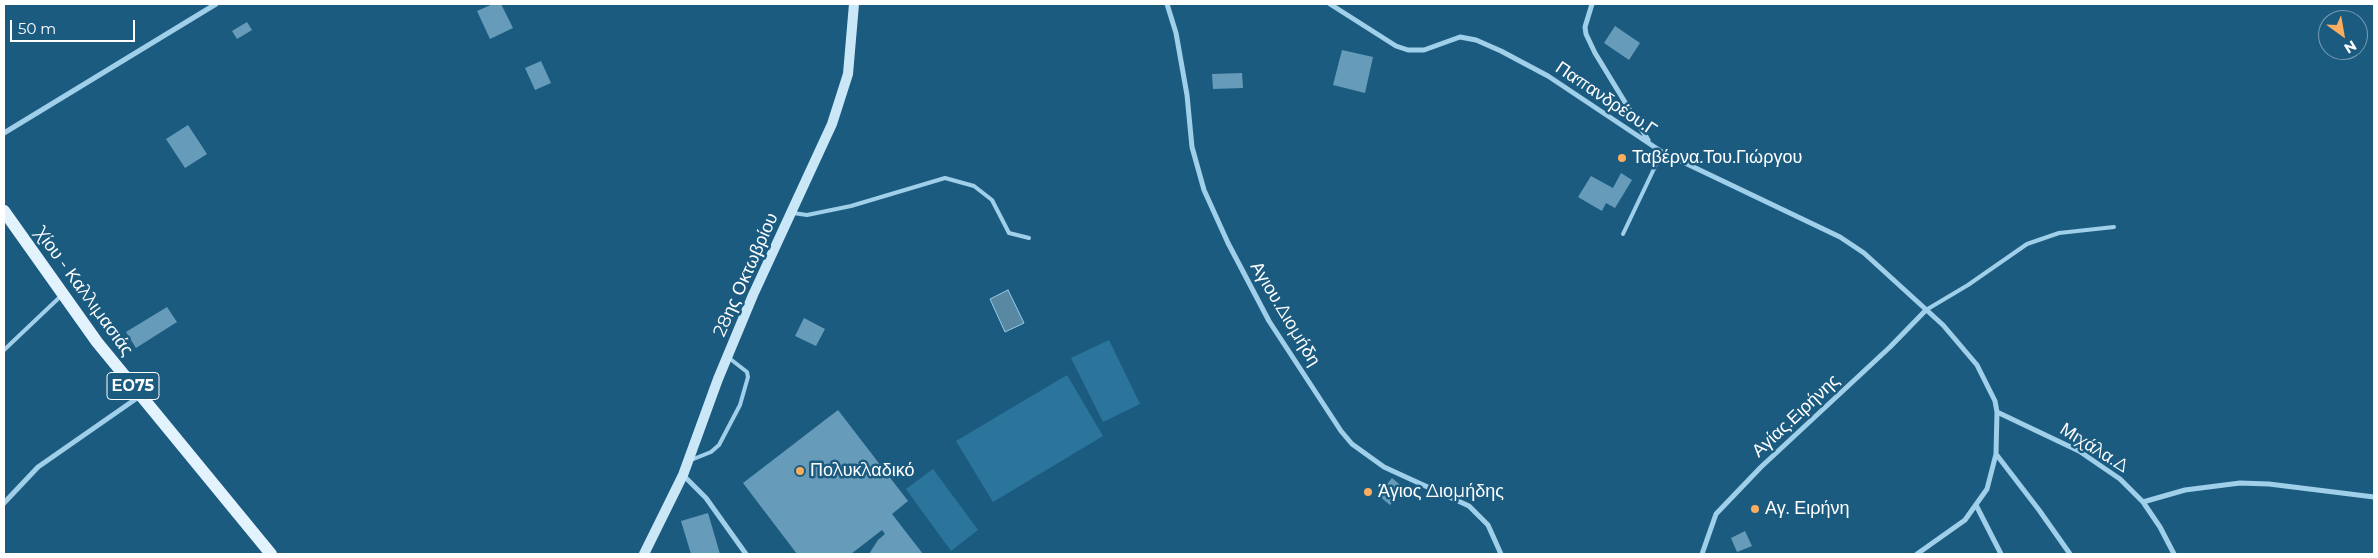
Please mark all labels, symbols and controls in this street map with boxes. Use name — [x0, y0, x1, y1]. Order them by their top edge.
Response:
scale bar — [12, 10, 138, 42]
north arrow — [2318, 10, 2368, 60]
text: 50 m — [18, 19, 56, 38]
text: N — [2341, 36, 2360, 58]
street label: Παπανδρέου.Γ — [1551, 57, 1661, 141]
place label: Ταβέρνα.Του.Γιώργου — [1632, 147, 1802, 169]
marker: Ταβέρνα.Του.Γιώργου — [1616, 152, 1628, 164]
street label: 28ης Οκτωβρίου — [709, 210, 783, 340]
street label: Χίου - Καλλιμασιάς — [30, 224, 138, 360]
street label: Αγιου.Διομήδη — [1245, 258, 1325, 370]
street label: Αγίας.Ειρήνης — [1748, 370, 1844, 462]
road number: ΕΟ75 — [107, 372, 159, 400]
street label: Μιχάλα.Δ — [2056, 419, 2132, 477]
place label: Πολυκλαδικό — [810, 460, 915, 482]
marker: Πολυκλαδικό — [794, 465, 806, 477]
place label: Άγιος Διομήδης — [1378, 481, 1504, 503]
marker: Άγιος Διομήδης — [1362, 486, 1374, 498]
place label: Αγ. Ειρήνη — [1765, 498, 1849, 520]
marker: Αγ. Ειρήνη — [1749, 503, 1761, 515]

